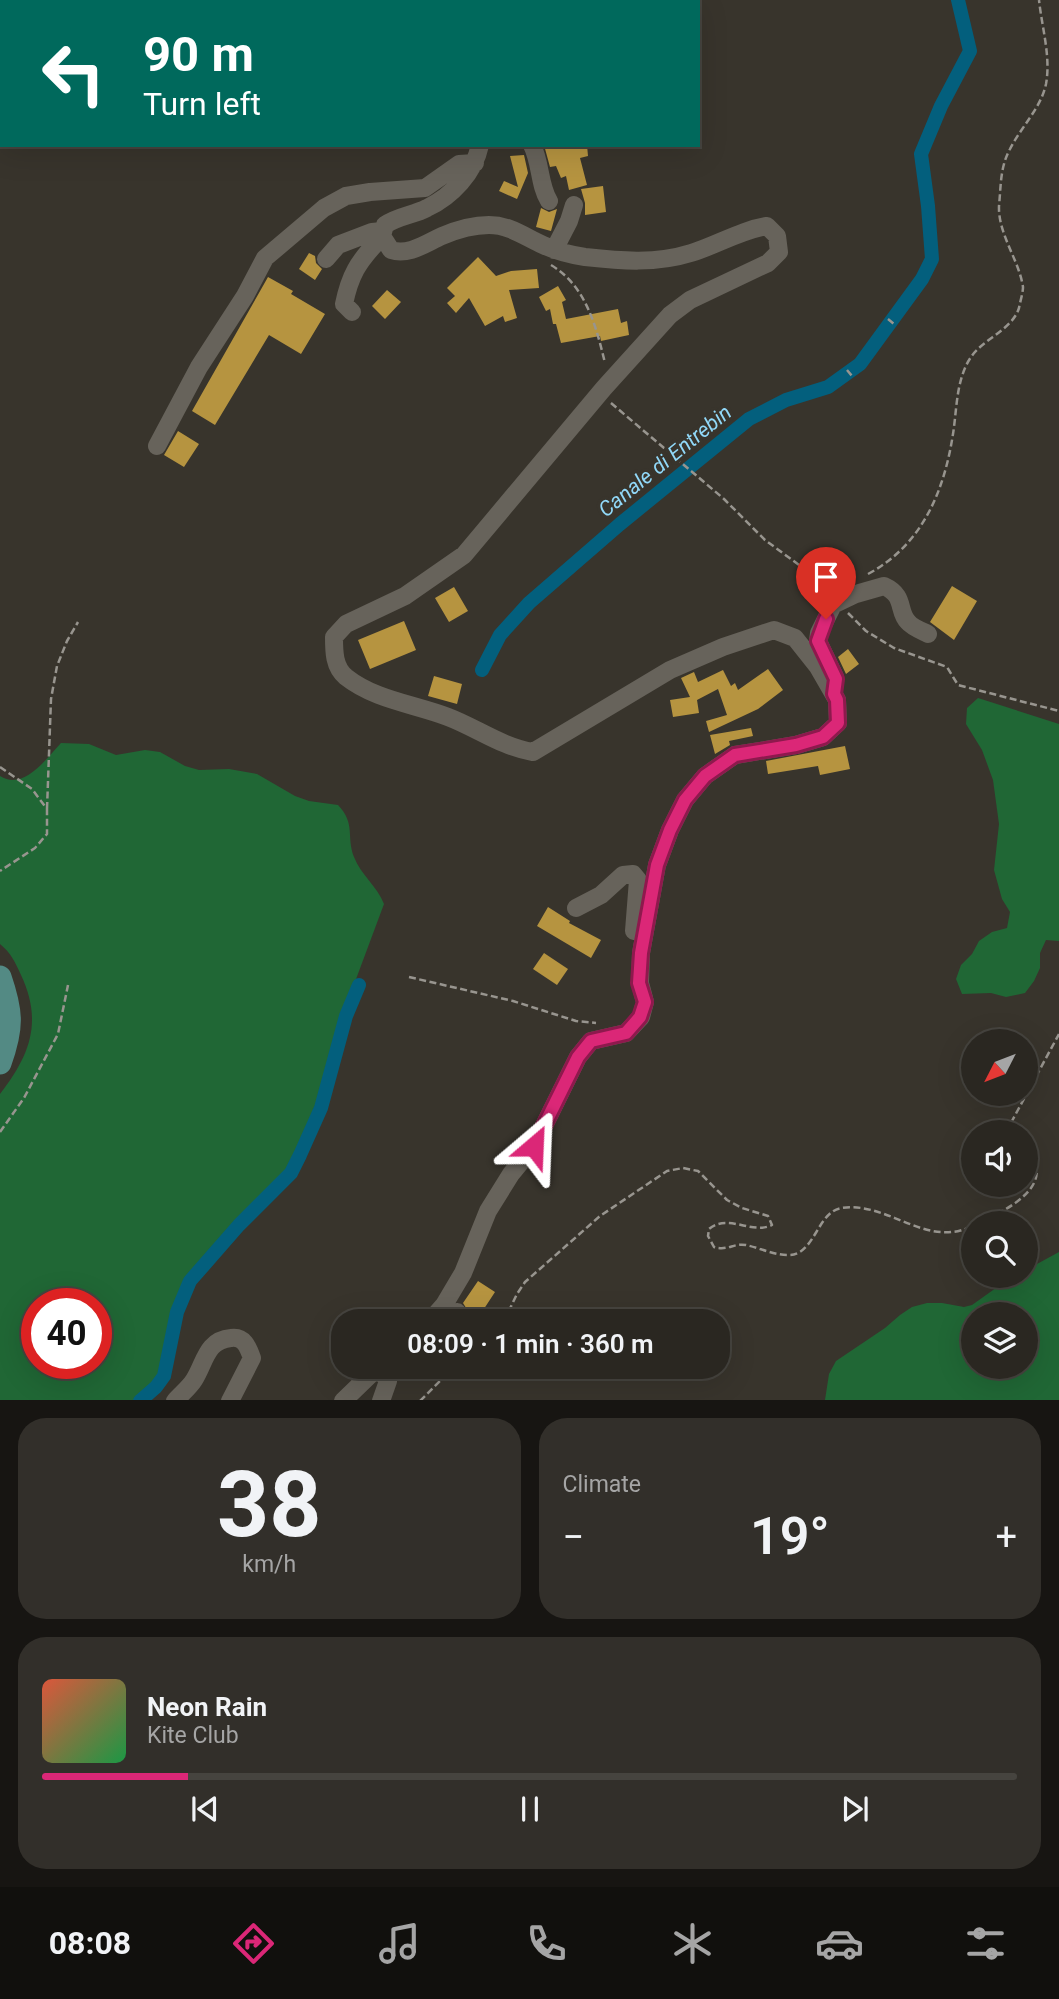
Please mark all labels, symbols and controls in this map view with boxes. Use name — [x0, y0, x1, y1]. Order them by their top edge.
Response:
text: 90 m — [143, 26, 254, 83]
icon: left — [28, 28, 119, 119]
text: Turn left — [143, 85, 261, 123]
water label: Canale di Entrebin — [594, 400, 736, 522]
pin — [796, 547, 856, 619]
icon: arrive — [807, 558, 845, 596]
north arrow — [961, 1029, 1038, 1106]
map controls — [961, 1029, 1038, 1379]
position arrow — [497, 1109, 571, 1183]
button: sound — [961, 1120, 1038, 1197]
button: search — [961, 1211, 1038, 1288]
speed limit sign: 40 — [21, 1288, 112, 1379]
button: layers — [961, 1302, 1038, 1379]
text: 08:09 · 1 min · 360 m — [407, 1329, 654, 1359]
text: 38 — [217, 1452, 321, 1558]
text: Climate — [563, 1471, 641, 1498]
text: 19° — [750, 1506, 830, 1567]
text: − — [563, 1515, 584, 1559]
text: + — [995, 1515, 1017, 1559]
text: km/h — [242, 1551, 296, 1578]
text: Neon Rain — [147, 1692, 267, 1722]
text: Kite Club — [147, 1722, 239, 1749]
icon: previous — [186, 1790, 224, 1828]
icon: pause — [511, 1790, 549, 1828]
icon: next — [836, 1790, 874, 1828]
icon: directions — [229, 1919, 278, 1968]
icon: music — [375, 1919, 424, 1968]
icon: phone — [522, 1919, 571, 1968]
icon: climate — [668, 1919, 717, 1968]
icon: car — [815, 1919, 864, 1968]
icon: filters — [961, 1919, 1010, 1968]
text: 08:08 — [49, 1924, 131, 1962]

